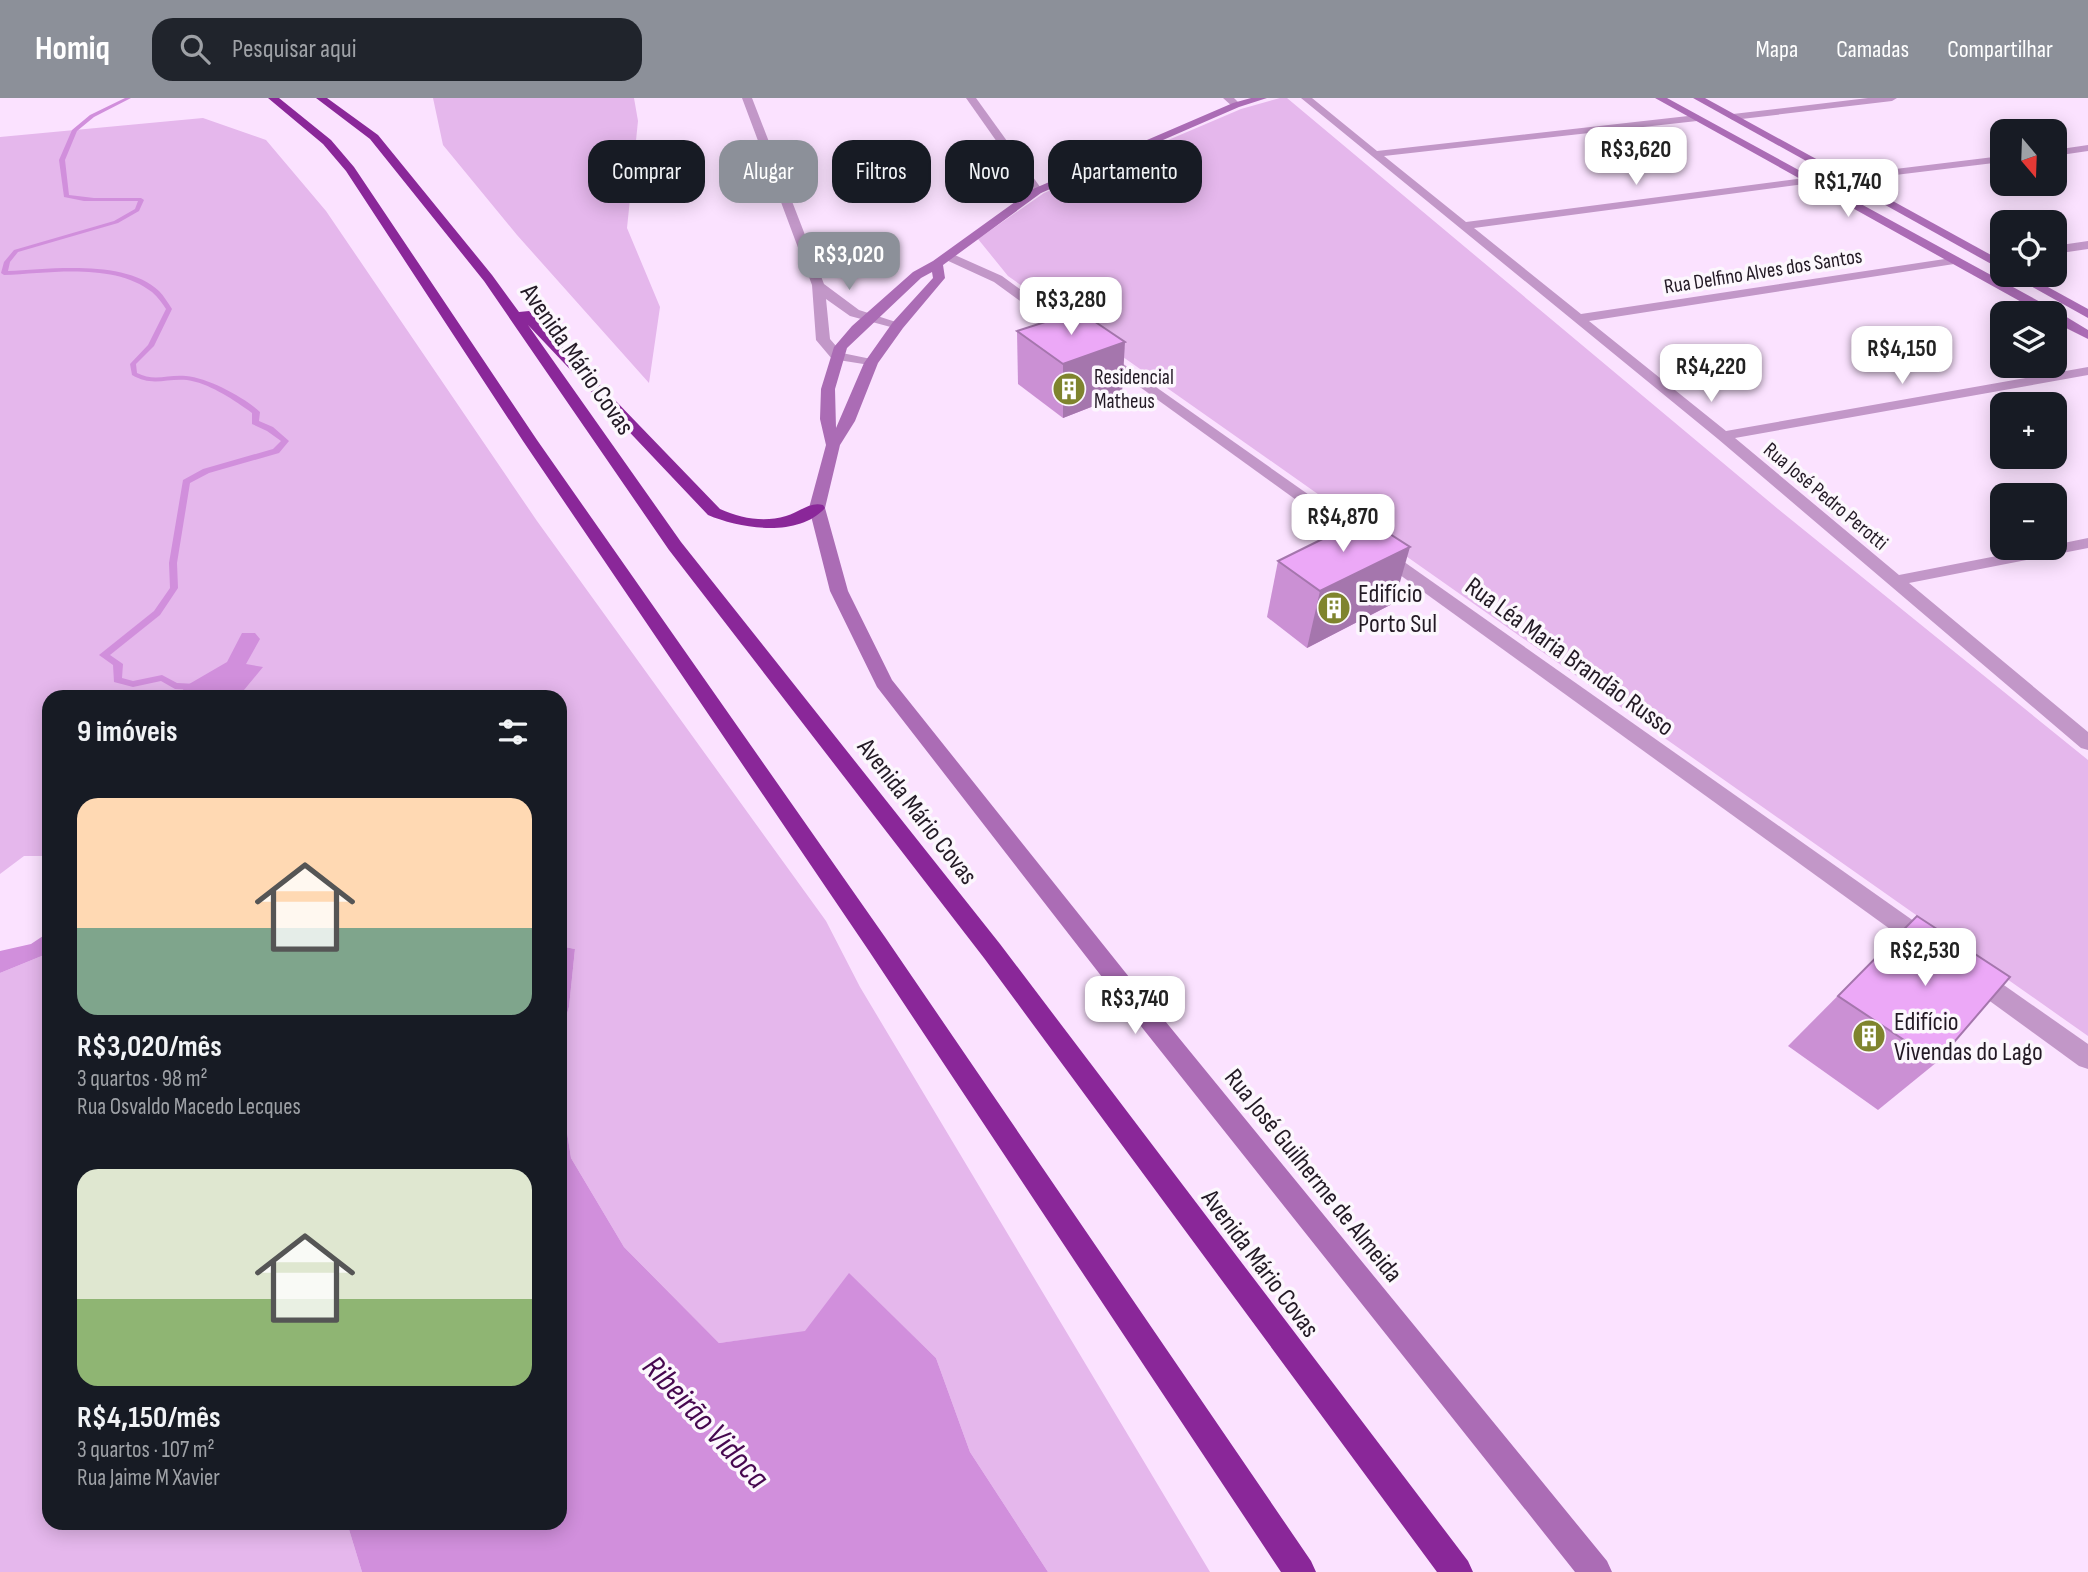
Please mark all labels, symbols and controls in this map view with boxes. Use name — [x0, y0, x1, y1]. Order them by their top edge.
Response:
search box — [152, 18, 642, 81]
text: Homiq — [35, 29, 110, 69]
icon: search — [176, 30, 214, 68]
text: Pesquisar aqui — [232, 34, 357, 65]
text: Mapa — [1756, 35, 1798, 64]
text: Camadas — [1836, 35, 1909, 64]
text: Compartilhar — [1947, 35, 2053, 64]
north arrow — [1990, 119, 2067, 196]
map controls — [1990, 119, 2067, 560]
pin: R$3,620 — [1571, 127, 1701, 187]
text: R$3,620 — [1601, 136, 1671, 164]
chip: Comprar — [588, 140, 705, 203]
chip: Alugar — [719, 140, 818, 203]
chip: Filtros — [832, 140, 931, 203]
chip: Novo — [945, 140, 1034, 203]
chip: Apartamento — [1048, 140, 1202, 203]
pin: R$1,740 — [1783, 159, 1913, 219]
text: R$1,740 — [1814, 168, 1882, 196]
button: locate — [1990, 210, 2067, 287]
pin: R$3,020 — [784, 232, 914, 292]
text: R$3,020 — [814, 241, 884, 269]
street label: Rua Delfino Alves dos Santos — [1662, 243, 1864, 300]
street label: Avenida Mário Covas — [513, 278, 640, 441]
pin: R$3,280 — [1006, 278, 1136, 337]
text: R$3,280 — [1036, 286, 1106, 314]
button: layers — [1990, 301, 2067, 378]
pin: R$4,150 — [1837, 327, 1967, 386]
text: R$4,150 — [1867, 335, 1937, 363]
pin: R$4,220 — [1646, 344, 1776, 404]
text: R$4,220 — [1676, 353, 1746, 381]
place label: Residencial Matheus — [1094, 365, 1174, 414]
building icon: Residencial Matheus — [1050, 370, 1088, 408]
button: + — [1990, 392, 2067, 469]
street label: Rua José Pedro Perotti — [1758, 437, 1893, 556]
button: − — [1990, 483, 2067, 560]
pin: R$4,870 — [1278, 494, 1408, 554]
text: R$4,870 — [1308, 503, 1378, 531]
street label: Rua Léa Maria Brandão Russo — [1459, 571, 1680, 743]
place label: Edifício Porto Sul — [1358, 579, 1437, 640]
building icon: Edifício Porto Sul — [1315, 589, 1353, 627]
icon: filters — [494, 713, 532, 751]
text: 9 imóveis — [77, 714, 177, 750]
street label: Avenida Mário Covas — [850, 732, 983, 891]
icon: home — [242, 844, 368, 970]
pin: R$2,530 — [1860, 928, 1990, 988]
text: R$2,530 — [1890, 937, 1960, 965]
pin: R$3,740 — [1070, 976, 1200, 1036]
text: R$3,740 — [1101, 985, 1169, 1013]
place label: Edifício Vivendas do Lago — [1894, 1007, 2043, 1068]
building icon: Edifício Vivendas do Lago — [1850, 1017, 1888, 1055]
text: R$3,020/mês — [77, 1029, 222, 1065]
street label: Rua José Guilherme de Almeida — [1217, 1063, 1408, 1289]
text: 3 quartos · 98 m² — [77, 1065, 208, 1093]
text: Rua Osvaldo Macedo Lecques — [77, 1093, 301, 1121]
street label: Avenida Mário Covas — [1194, 1183, 1325, 1344]
icon: home — [242, 1215, 368, 1341]
water label: Ribeirão Vidoca — [634, 1347, 777, 1497]
text: R$4,150/mês — [77, 1400, 221, 1436]
text: 3 quartos · 107 m² — [77, 1436, 215, 1464]
text: Rua Jaime M Xavier — [77, 1464, 220, 1492]

